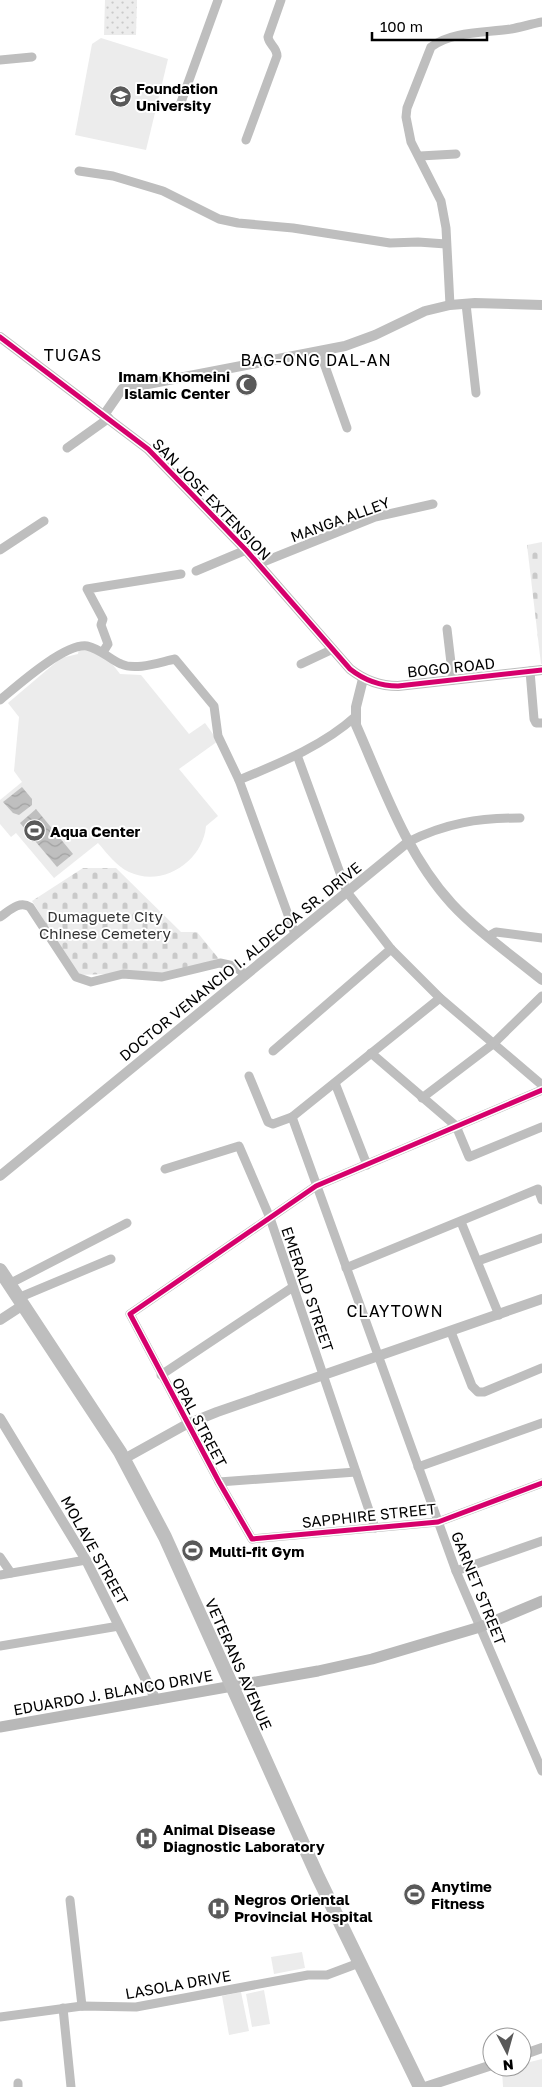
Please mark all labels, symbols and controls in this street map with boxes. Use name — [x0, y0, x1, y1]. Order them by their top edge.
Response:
scale bar — [372, 10, 487, 42]
text: 100 m — [380, 17, 423, 35]
place label: Foundation University — [136, 79, 218, 114]
school or university icon: Foundation University — [108, 85, 132, 109]
district label: TUGAS — [44, 345, 102, 365]
district label: BAG-ONG DAL-AN — [240, 350, 392, 370]
place label: Imam Khomeini Islamic Center — [118, 367, 230, 402]
mosque icon: Imam Khomeini Islamic Center — [234, 373, 258, 397]
street label: SAN JOSE EXTENSION — [149, 434, 275, 564]
street label: MANGA ALLEY — [288, 493, 393, 545]
street label: BOGO ROAD — [406, 653, 496, 681]
sports icon: Aqua Center — [22, 819, 46, 843]
place label: Aqua Center — [50, 822, 141, 840]
street label: DOCTOR VENANCIO I. ALDECOA SR. DRIVE — [115, 858, 365, 1064]
park label: Dumaguete City Chinese Cemetery — [39, 907, 172, 942]
street label: EMERALD STREET — [278, 1224, 338, 1354]
district label: CLAYTOWN — [346, 1301, 444, 1321]
street label: OPAL STREET — [169, 1374, 231, 1470]
street label: MOLAVE STREET — [58, 1493, 132, 1607]
street label: SAPPHIRE STREET — [301, 1499, 437, 1531]
street label: GARNET STREET — [448, 1529, 510, 1647]
sports icon: Multi-fit Gym — [181, 1539, 205, 1563]
place label: Multi-fit Gym — [209, 1542, 304, 1560]
street label: VETERANS AVENUE — [202, 1595, 276, 1733]
street label: EDUARDO J. BLANCO DRIVE — [12, 1666, 214, 1718]
place label: Animal Disease Diagnostic Laboratory — [163, 1820, 325, 1855]
hospital icon: Animal Disease Diagnostic Laboratory — [135, 1826, 159, 1850]
place label: Anytime Fitness — [431, 1877, 492, 1912]
sports icon: Anytime Fitness — [403, 1883, 427, 1907]
place label: Negros Oriental Provincial Hospital — [234, 1890, 373, 1925]
hospital icon: Negros Oriental Provincial Hospital — [206, 1896, 230, 1920]
street label: LASOLA DRIVE — [124, 1966, 232, 2002]
north arrow — [482, 2027, 532, 2077]
text: N — [502, 2056, 515, 2074]

